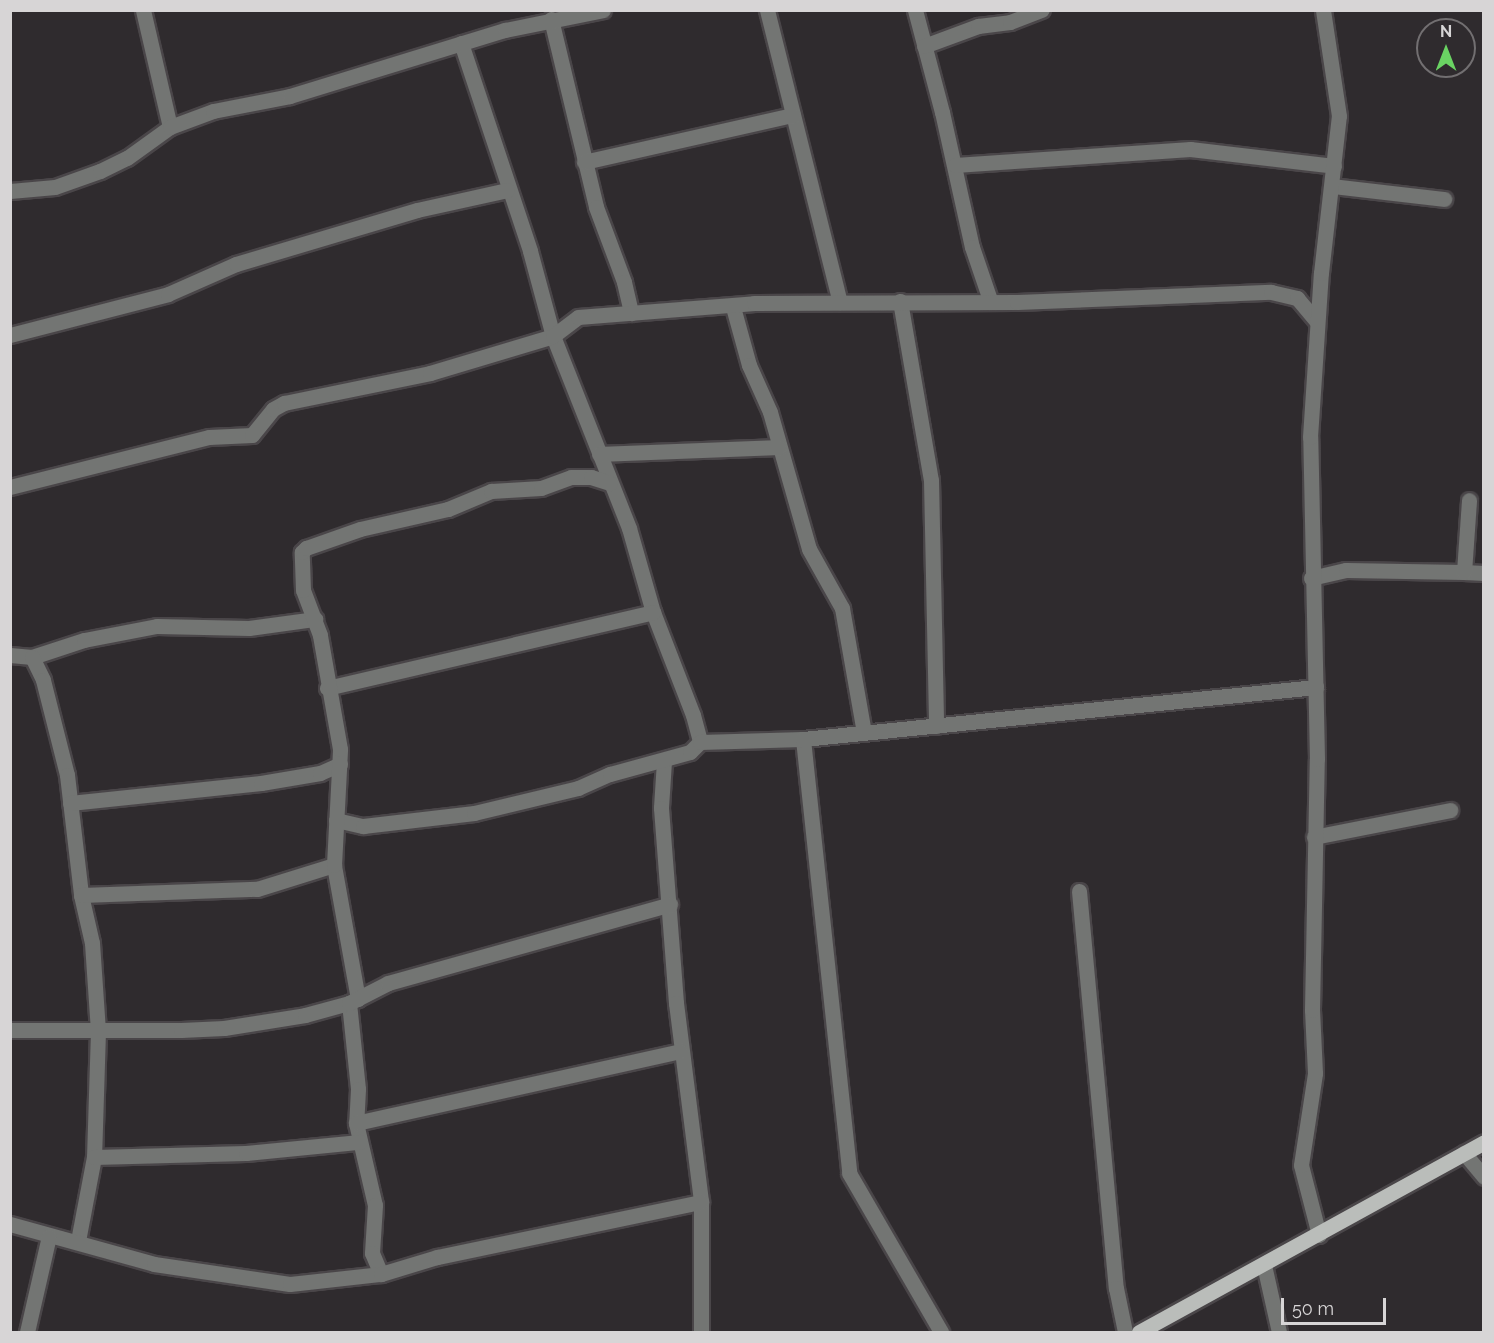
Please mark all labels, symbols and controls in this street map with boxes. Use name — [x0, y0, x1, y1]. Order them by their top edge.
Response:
north arrow — [1416, 18, 1476, 78]
text: N — [1440, 22, 1452, 41]
scale bar — [1284, 1286, 1389, 1324]
text: 50 m — [1292, 1298, 1334, 1319]

